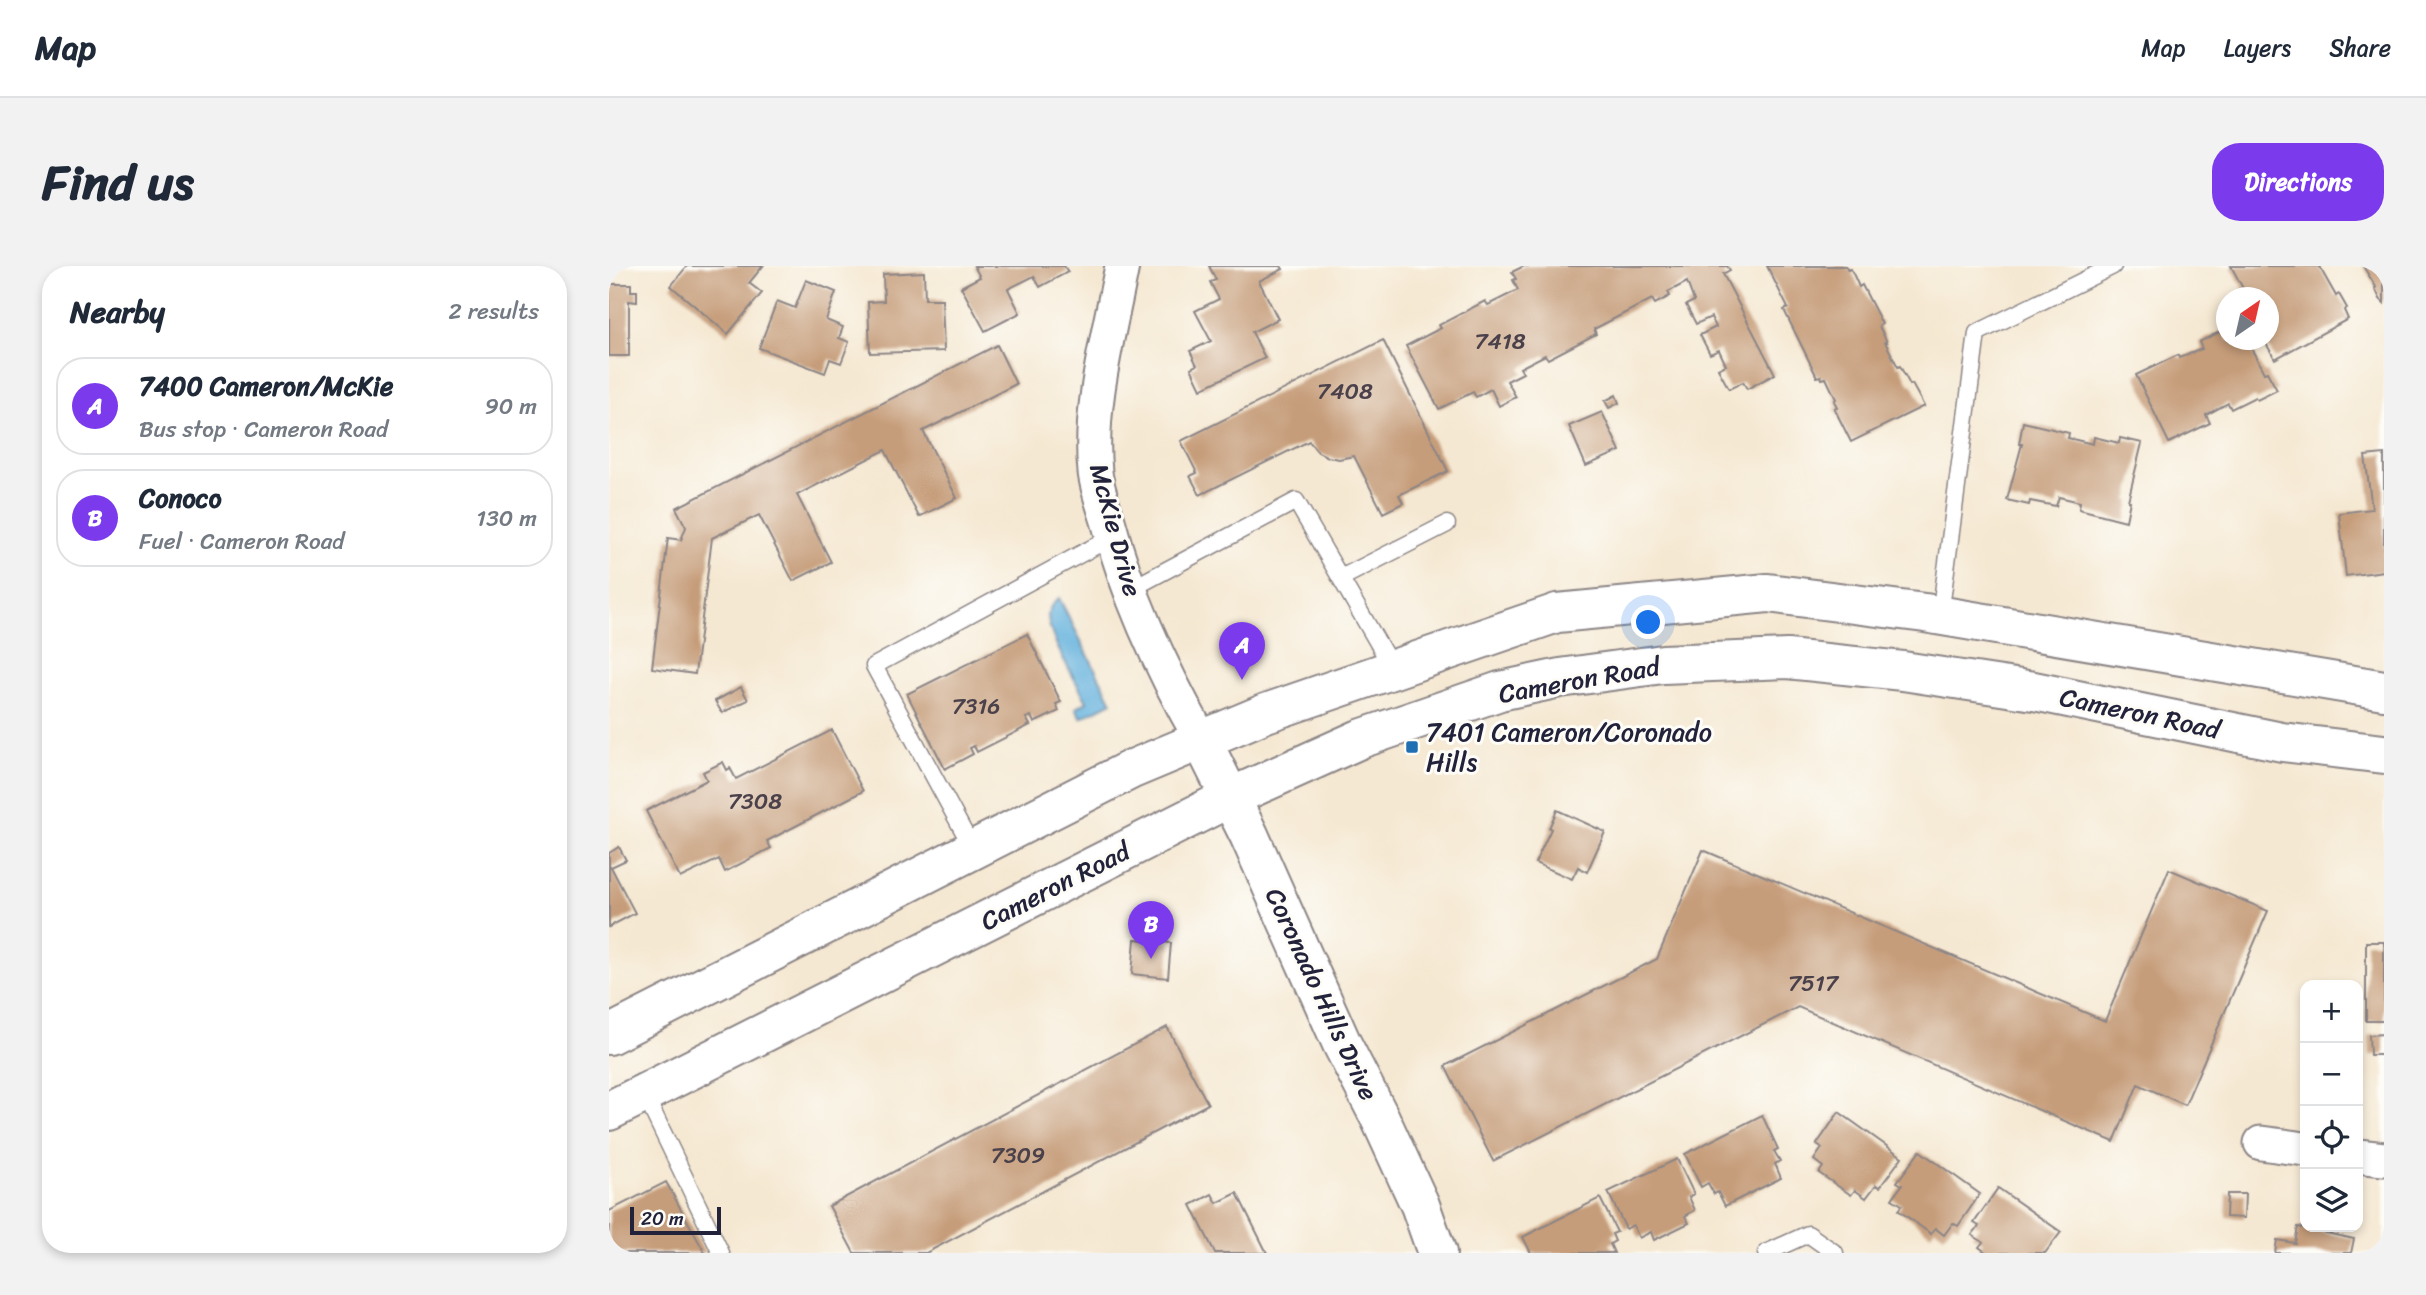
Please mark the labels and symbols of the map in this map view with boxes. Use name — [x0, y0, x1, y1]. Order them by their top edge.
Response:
north arrow — [2216, 287, 2279, 350]
house number: 7418 — [1474, 321, 1526, 362]
house number: 7408 — [1317, 371, 1373, 412]
street label: McKie Drive — [1076, 458, 1156, 602]
your location — [1631, 605, 1665, 639]
pin: A — [1219, 622, 1265, 680]
street label: Cameron Road — [1495, 643, 1665, 717]
street label: Cameron Road — [2056, 674, 2227, 753]
house number: 7316 — [952, 686, 1000, 727]
place label: 7401 Cameron/Coronado Hills — [1426, 709, 1712, 785]
marker: 7401 Cameron/Coronado Hills — [1404, 739, 1420, 755]
house number: 7308 — [728, 781, 782, 822]
street label: Cameron Road — [972, 828, 1140, 943]
street label: Coronado Hills Drive — [1252, 880, 1392, 1108]
pin: B — [1128, 901, 1174, 959]
house number: 7517 — [1788, 963, 1840, 1004]
house number: 7309 — [991, 1135, 1045, 1176]
scale bar — [630, 1204, 721, 1236]

